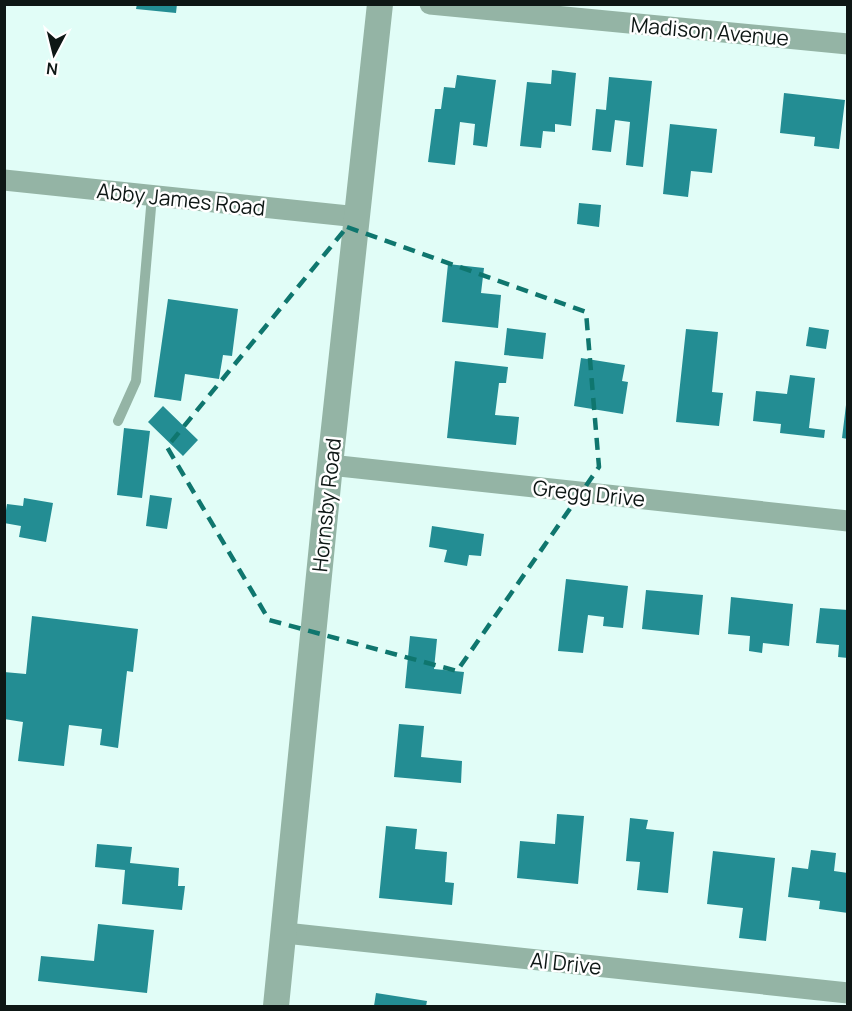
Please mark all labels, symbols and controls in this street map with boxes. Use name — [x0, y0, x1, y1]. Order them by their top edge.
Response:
street label: Madison Avenue — [630, 10, 790, 52]
north arrow — [24, 24, 84, 84]
text: N — [45, 57, 59, 81]
street label: Abby James Road — [95, 176, 267, 222]
street label: Hornsby Road — [305, 437, 347, 573]
street label: Gregg Drive — [532, 473, 646, 513]
street label: Al Drive — [529, 945, 603, 981]

